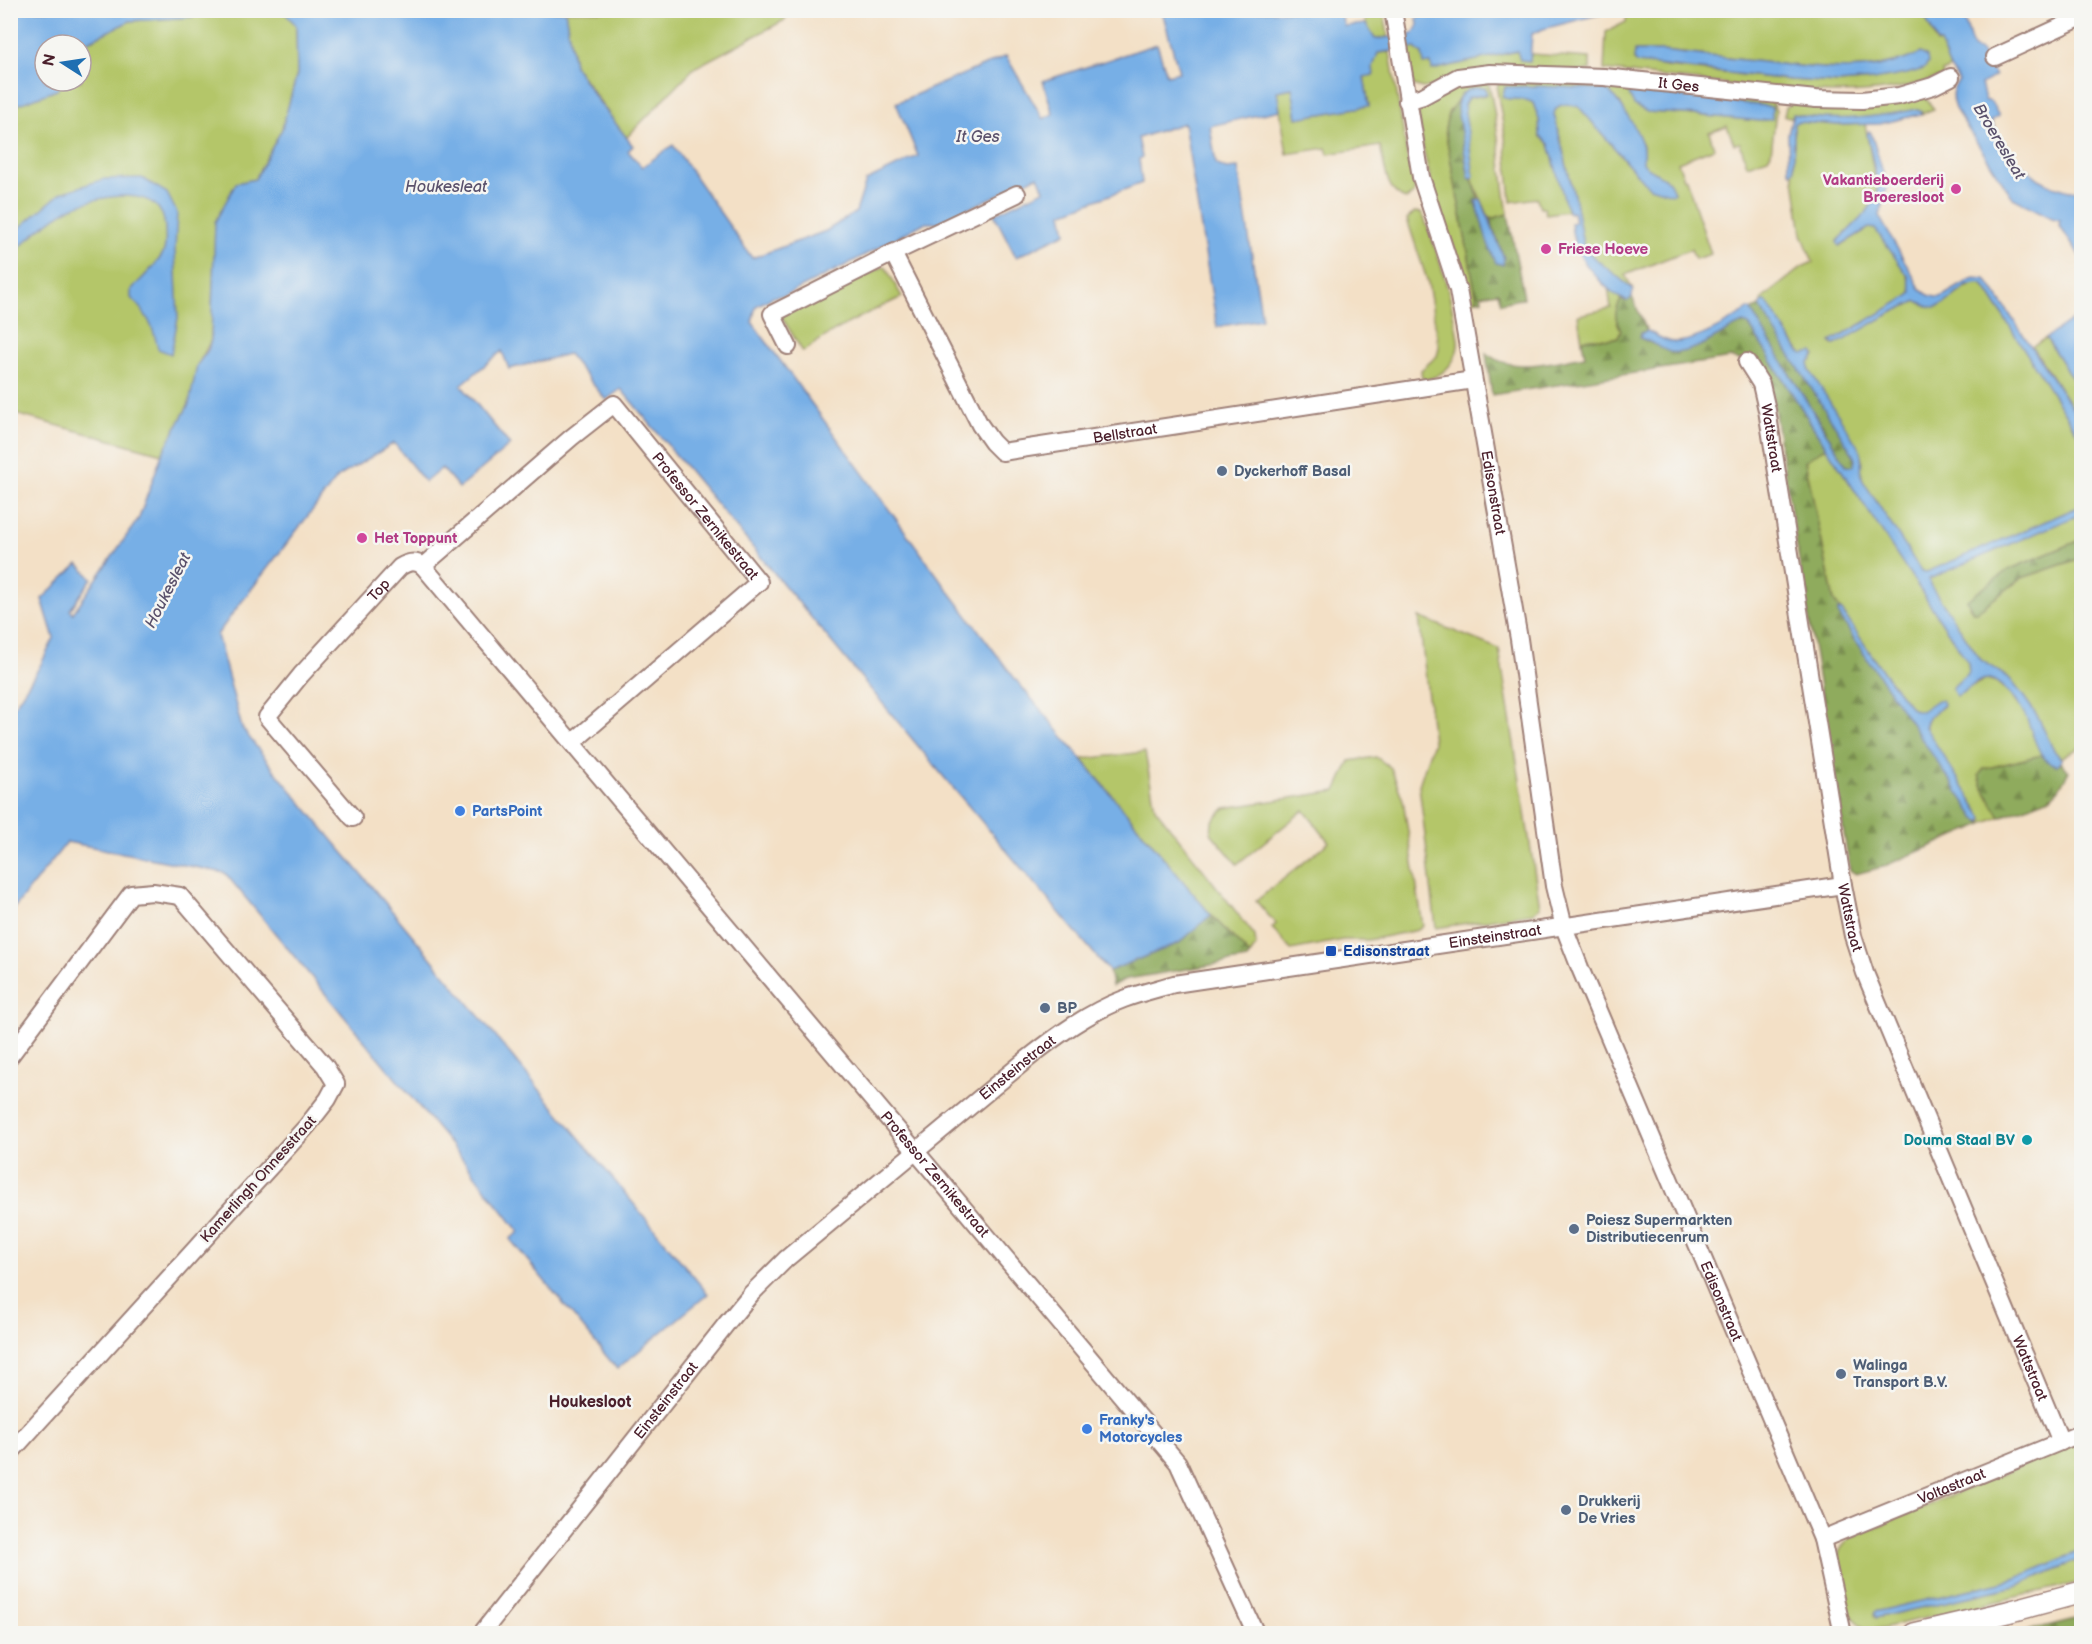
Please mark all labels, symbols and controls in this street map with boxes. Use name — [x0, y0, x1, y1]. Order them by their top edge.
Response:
north arrow — [33, 33, 93, 93]
text: N — [39, 52, 60, 68]
street label: It Ges — [1657, 74, 1701, 97]
water label: Broeresleat — [1969, 100, 2029, 184]
water label: It Ges — [955, 128, 1000, 147]
place label: Vakantieboerderij Broeresloot — [1823, 171, 1944, 207]
water label: Houkesleat — [405, 178, 488, 197]
marker: Vakantieboerderij Broeresloot — [1949, 182, 1963, 196]
place label: Friese Hoeve — [1558, 240, 1649, 259]
marker: Friese Hoeve — [1539, 242, 1553, 256]
street label: Wattstraat — [1756, 402, 1786, 474]
street label: Bellstraat — [1092, 419, 1159, 448]
street label: Professor Zernikestraat — [647, 449, 763, 584]
street label: Edisonstraat — [1476, 449, 1510, 537]
place label: Dyckerhoff Basal — [1234, 462, 1351, 481]
marker: Dyckerhoff Basal — [1215, 464, 1229, 478]
place label: Het Toppunt — [374, 529, 457, 548]
marker: Het Toppunt — [355, 531, 369, 545]
water label: Houkesleat — [141, 549, 196, 631]
street label: Top — [364, 575, 395, 606]
place label: PartsPoint — [472, 802, 542, 821]
marker: PartsPoint — [453, 804, 467, 818]
street label: Wattstraat — [1833, 882, 1867, 955]
street label: Einsteinstraat — [1448, 921, 1543, 953]
place label: Edisonstraat — [1343, 942, 1429, 961]
marker: Edisonstraat — [1324, 944, 1338, 958]
place label: BP — [1057, 999, 1078, 1018]
marker: BP — [1038, 1001, 1052, 1015]
street label: Einsteinstraat — [976, 1031, 1060, 1105]
street label: Professor Zernikestraat — [876, 1108, 993, 1242]
street label: Kamerlingh Onnesstraat — [196, 1112, 321, 1247]
place label: Douma Staal BV — [1903, 1131, 2016, 1150]
marker: Douma Staal BV — [2020, 1133, 2034, 1147]
place label: Poiesz Supermarkten Distributiecenrum — [1586, 1211, 1732, 1247]
marker: Poiesz Supermarkten Distributiecenrum — [1567, 1222, 1581, 1236]
street label: Edisonstraat — [1695, 1258, 1746, 1345]
street label: Wattstraat — [2008, 1333, 2052, 1404]
place label: Walinga Transport B.V. — [1853, 1356, 1948, 1392]
street label: Einsteinstraat — [630, 1358, 703, 1443]
marker: Walinga Transport B.V. — [1834, 1367, 1848, 1381]
district label: Houkesloot — [549, 1393, 632, 1412]
place label: Franky's Motorcycles — [1099, 1411, 1182, 1447]
marker: Franky's Motorcycles — [1080, 1422, 1094, 1436]
street label: Voltastraat — [1915, 1464, 1989, 1509]
place label: Drukkerij De Vries — [1578, 1492, 1641, 1528]
marker: Drukkerij De Vries — [1559, 1503, 1573, 1517]

